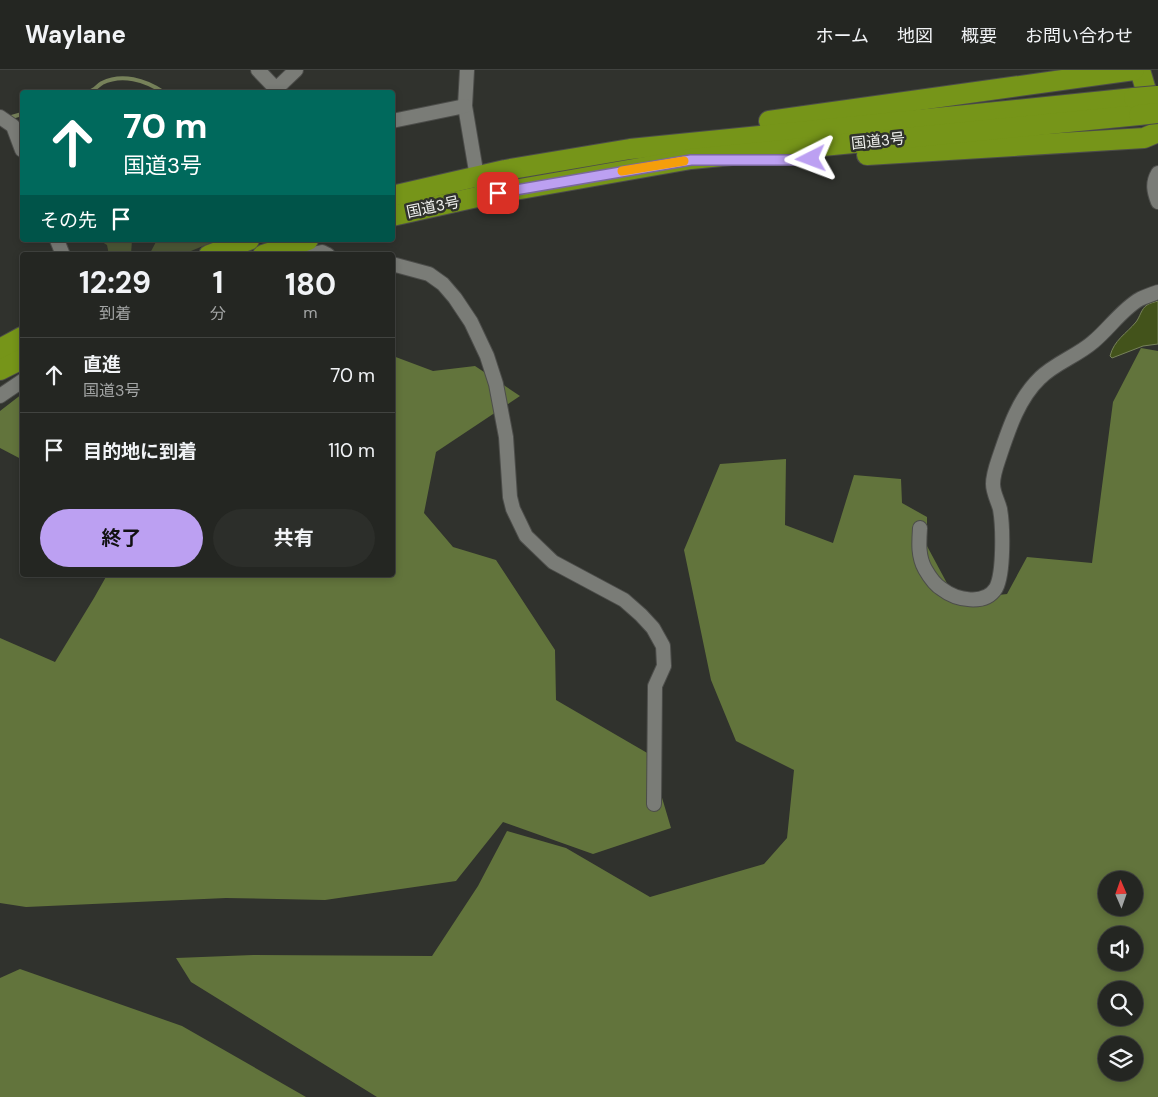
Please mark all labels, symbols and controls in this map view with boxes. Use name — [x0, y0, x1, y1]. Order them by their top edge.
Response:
text: Waylane — [25, 19, 126, 50]
text: ホーム — [816, 24, 869, 48]
text: 地図 — [897, 24, 933, 48]
text: 概要 — [961, 24, 997, 48]
text: お問い合わせ — [1025, 24, 1133, 48]
text: 70 m — [123, 103, 207, 149]
icon: ahead — [40, 110, 105, 175]
street label: 国道3号 — [850, 128, 906, 154]
position arrow — [784, 132, 836, 184]
text: 国道3号 — [123, 151, 202, 180]
pin — [477, 172, 519, 214]
icon: arrive — [484, 179, 512, 207]
street label: 国道3号 — [405, 192, 461, 222]
icon: arrive — [107, 205, 135, 233]
text: その先 — [40, 208, 97, 233]
text: 12:29 — [79, 263, 151, 302]
text: 1 — [213, 263, 223, 302]
text: 180 — [285, 265, 336, 304]
text: m — [303, 302, 318, 323]
text: 到着 — [99, 303, 131, 324]
text: 分 — [210, 303, 226, 324]
text: 直進 — [83, 352, 121, 377]
icon: ahead — [40, 361, 68, 389]
text: 70 m — [330, 363, 375, 388]
text: 国道3号 — [83, 380, 140, 401]
icon: arrive — [40, 436, 68, 464]
text: 110 m — [328, 438, 375, 463]
text: 目的地に到着 — [83, 439, 197, 464]
button: 終了 — [40, 509, 203, 567]
button: 共有 — [213, 509, 375, 567]
north arrow — [1098, 871, 1142, 916]
map controls — [1098, 871, 1143, 1081]
button: sound — [1098, 926, 1143, 971]
button: search — [1098, 981, 1143, 1026]
button: layers — [1098, 1036, 1143, 1081]

